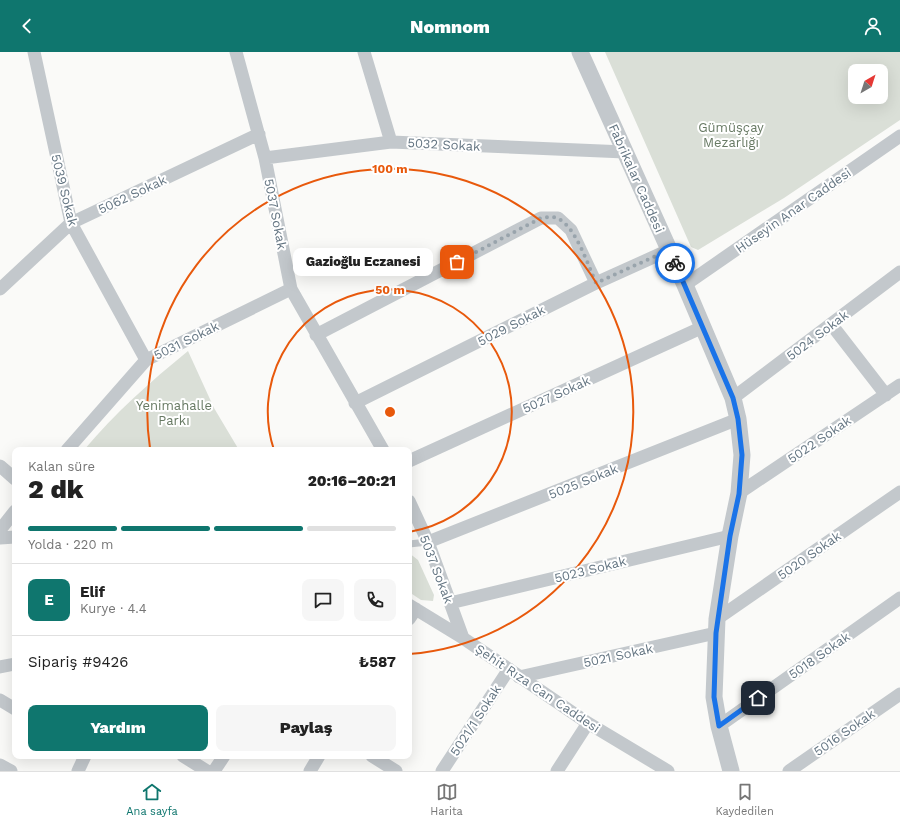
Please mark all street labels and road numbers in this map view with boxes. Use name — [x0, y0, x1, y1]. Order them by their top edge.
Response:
street label: Fabrikalar Caddesi — [606, 122, 667, 235]
street label: 5032 Sokak — [407, 135, 481, 154]
street label: 5039 Sokak — [48, 153, 81, 228]
street label: Hüseyin Anar Caddesi — [733, 165, 854, 256]
street label: 5062 Sokak — [96, 172, 169, 217]
street label: 5037 Sokak — [261, 177, 290, 251]
street label: 5029 Sokak — [475, 302, 548, 349]
street label: 5024 Sokak — [784, 307, 852, 363]
street label: 5031 Sokak — [151, 318, 222, 363]
street label: 5027 Sokak — [520, 373, 593, 416]
street label: 5022 Sokak — [785, 412, 854, 466]
street label: 5025 Sokak — [546, 461, 621, 502]
street label: 5020 Sokak — [775, 528, 844, 583]
street label: 5037 Sokak — [417, 533, 457, 606]
street label: 5023 Sokak — [553, 553, 628, 586]
street label: 5018 Sokak — [786, 628, 853, 682]
street label: Şehit Rıza Can Caddesi — [473, 641, 603, 736]
street label: 5021 Sokak — [582, 641, 655, 670]
street label: 5021/1 Sokak — [447, 681, 504, 759]
street label: 5016 Sokak — [811, 705, 878, 759]

